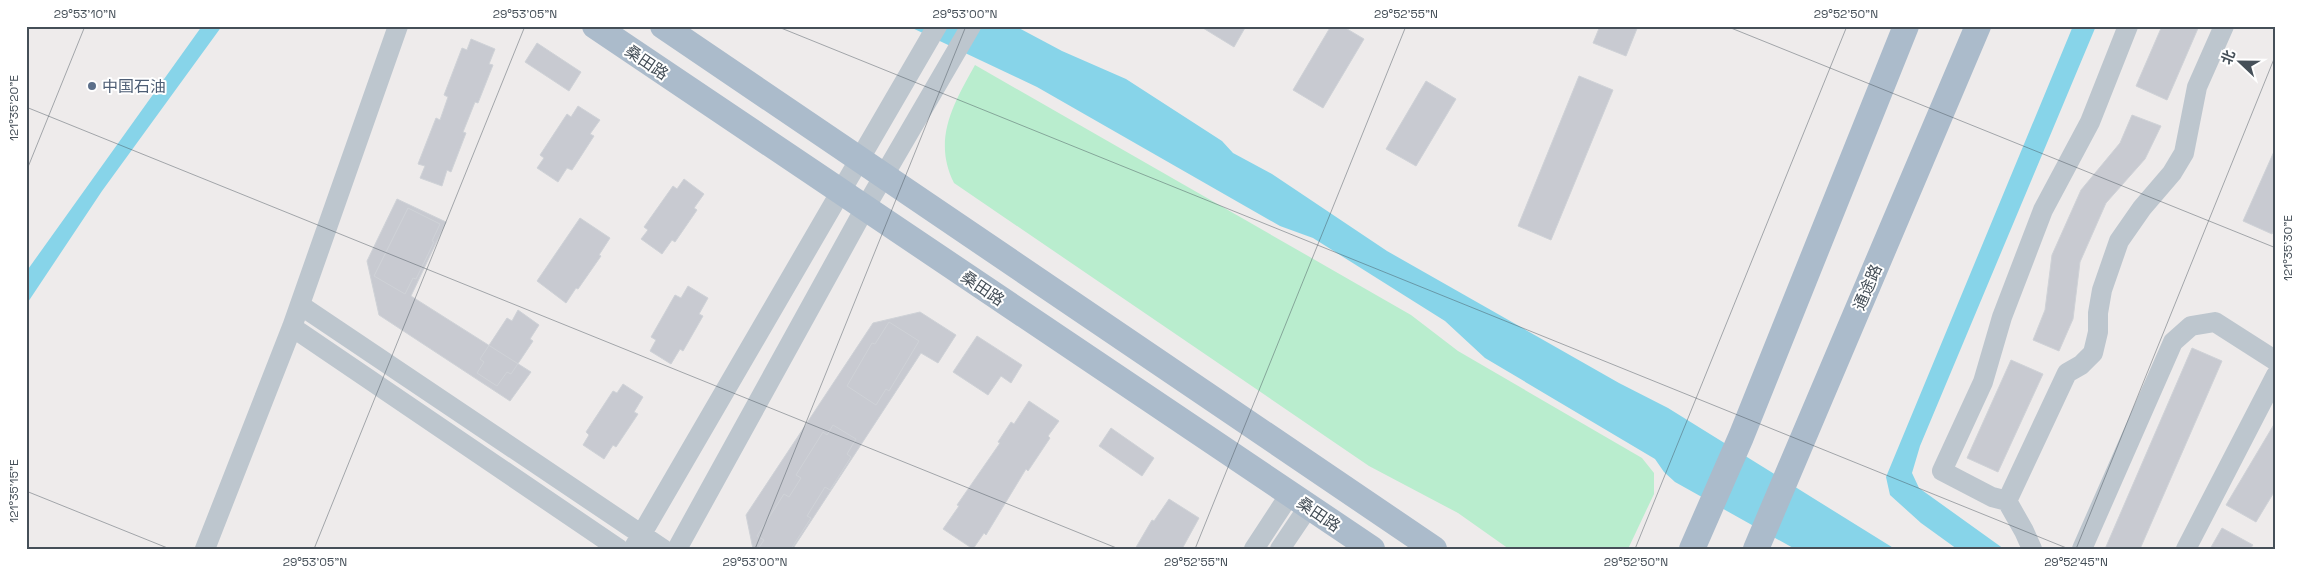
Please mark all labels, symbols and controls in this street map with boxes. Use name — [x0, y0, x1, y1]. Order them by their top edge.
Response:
text: 29°53'10"N — [54, 6, 116, 22]
text: 29°53'05"N — [493, 6, 557, 22]
text: 29°53'00"N — [932, 6, 998, 22]
text: 29°52'55"N — [1374, 6, 1438, 22]
text: 29°52'50"N — [1814, 6, 1878, 22]
north arrow — [2214, 38, 2264, 88]
street label: 桑田路 — [621, 40, 672, 85]
text: 北 — [2217, 47, 2239, 67]
text: 121°35'20"E — [6, 75, 22, 141]
place label: 中国石油 — [102, 76, 166, 97]
marker: 中国石油 — [86, 80, 98, 92]
text: 121°35'30"E — [2280, 215, 2296, 281]
street label: 通途路 — [1848, 261, 1887, 313]
street label: 桑田路 — [957, 266, 1008, 311]
text: 121°35'15"E — [6, 459, 22, 523]
street label: 桑田路 — [1293, 492, 1344, 537]
text: 29°53'05"N — [283, 554, 347, 570]
text: 29°53'00"N — [722, 554, 788, 570]
text: 29°52'55"N — [1164, 554, 1228, 570]
text: 29°52'50"N — [1604, 554, 1668, 570]
text: 29°52'45"N — [2044, 554, 2108, 570]

